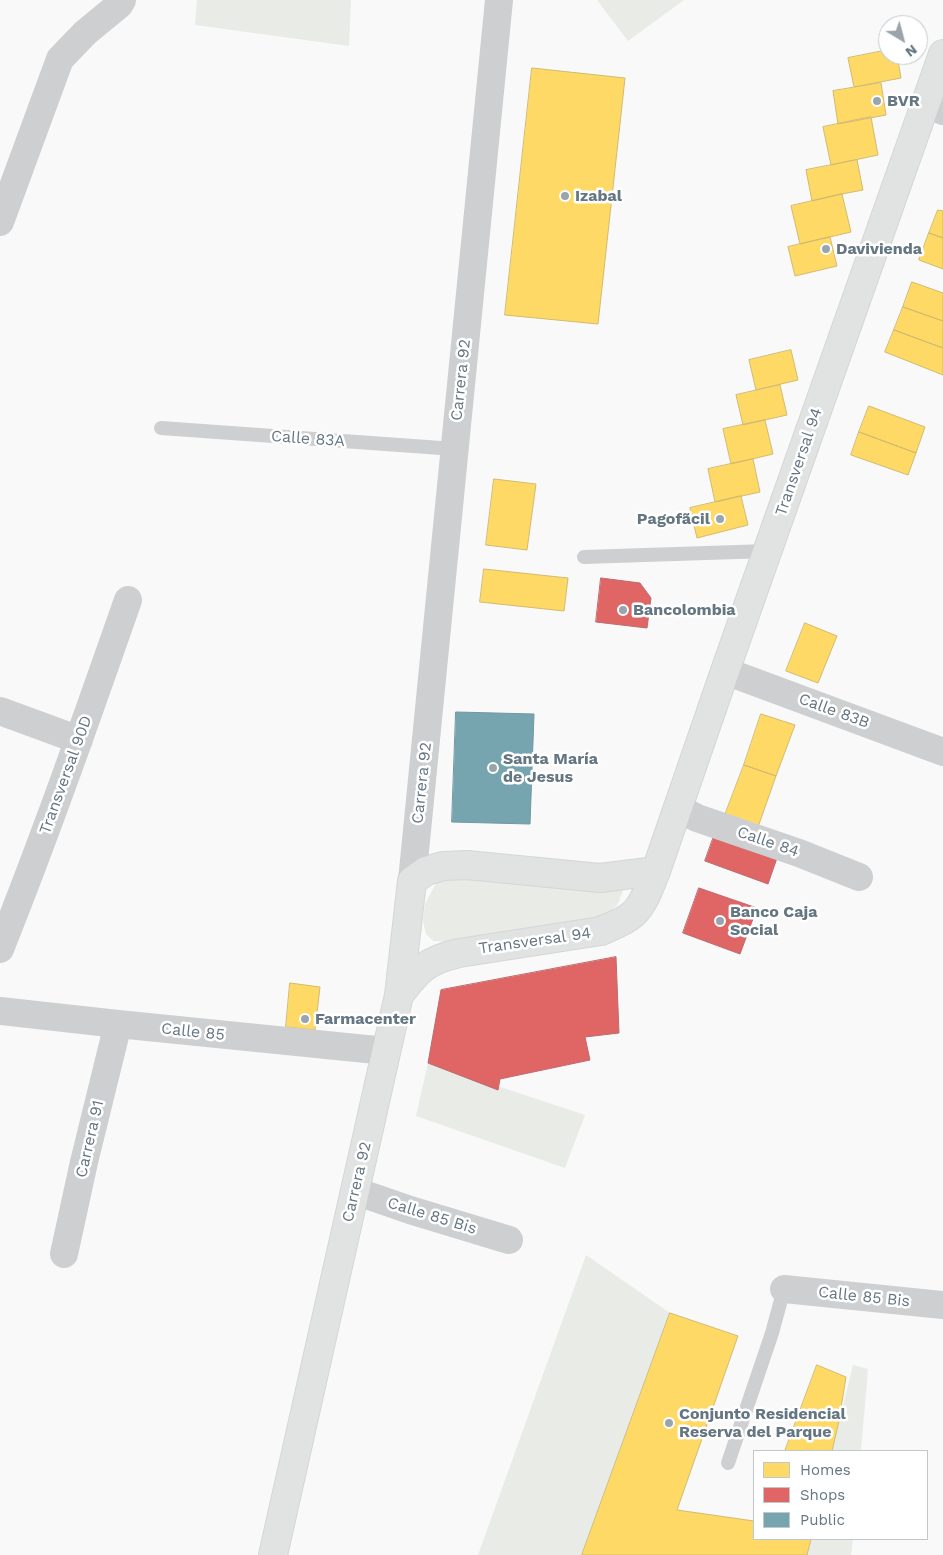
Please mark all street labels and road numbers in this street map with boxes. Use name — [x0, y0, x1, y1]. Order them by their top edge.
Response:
street label: Carrera 92 — [447, 338, 475, 422]
street label: Transversal 94 — [771, 405, 827, 519]
street label: Calle 83A — [270, 427, 346, 451]
street label: Calle 83B — [796, 689, 872, 733]
street label: Transversal 90D — [36, 713, 96, 837]
street label: Carrera 92 — [408, 741, 436, 825]
street label: Calle 84 — [735, 822, 801, 862]
street label: Transversal 94 — [478, 924, 592, 958]
street label: Calle 85 — [160, 1019, 226, 1045]
street label: Carrera 91 — [72, 1098, 108, 1180]
street label: Carrera 92 — [338, 1140, 376, 1224]
street label: Calle 85 Bis — [385, 1193, 479, 1239]
street label: Calle 85 Bis — [817, 1283, 911, 1311]

